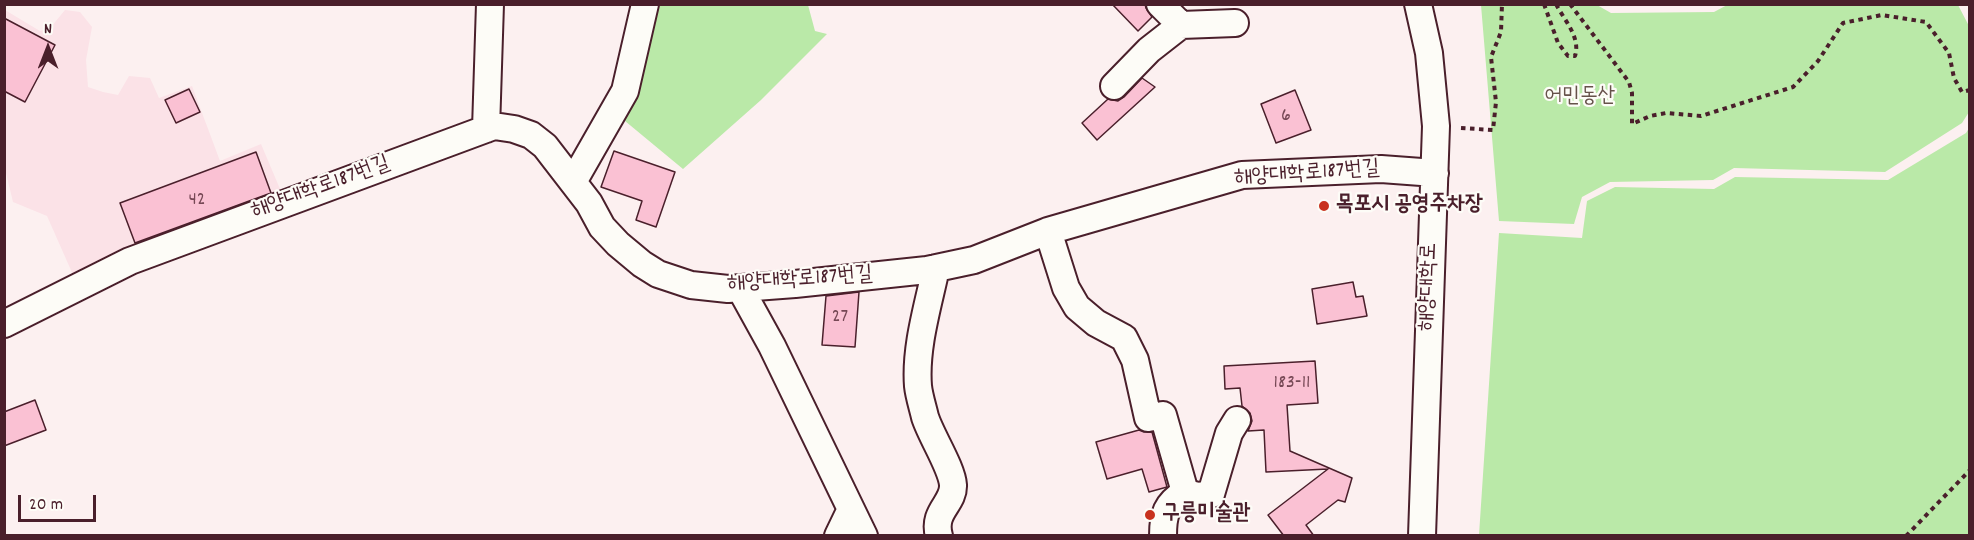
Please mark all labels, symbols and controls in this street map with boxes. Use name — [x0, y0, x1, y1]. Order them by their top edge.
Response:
north arrow — [18, 18, 78, 78]
text: N — [44, 18, 52, 41]
park label: 어민동산 — [1545, 85, 1615, 111]
house number: 6 — [1281, 105, 1291, 129]
street label: 해양대학로187번길 — [248, 152, 394, 226]
street label: 해양대학로187번길 — [1233, 157, 1381, 193]
house number: 42 — [188, 189, 206, 213]
place label: 목포시 공영주차장 — [1336, 193, 1483, 219]
marker: 목포시 공영주차장 — [1317, 199, 1331, 213]
street label: 해양대학로 — [1415, 242, 1445, 332]
street label: 해양대학로187번길 — [726, 263, 874, 299]
house number: 27 — [832, 306, 848, 330]
house number: 183-11 — [1274, 372, 1310, 396]
scale bar — [21, 483, 99, 521]
text: 20 m — [29, 493, 63, 518]
place label: 구릉미술관 — [1162, 502, 1251, 528]
marker: 구릉미술관 — [1143, 508, 1157, 522]

